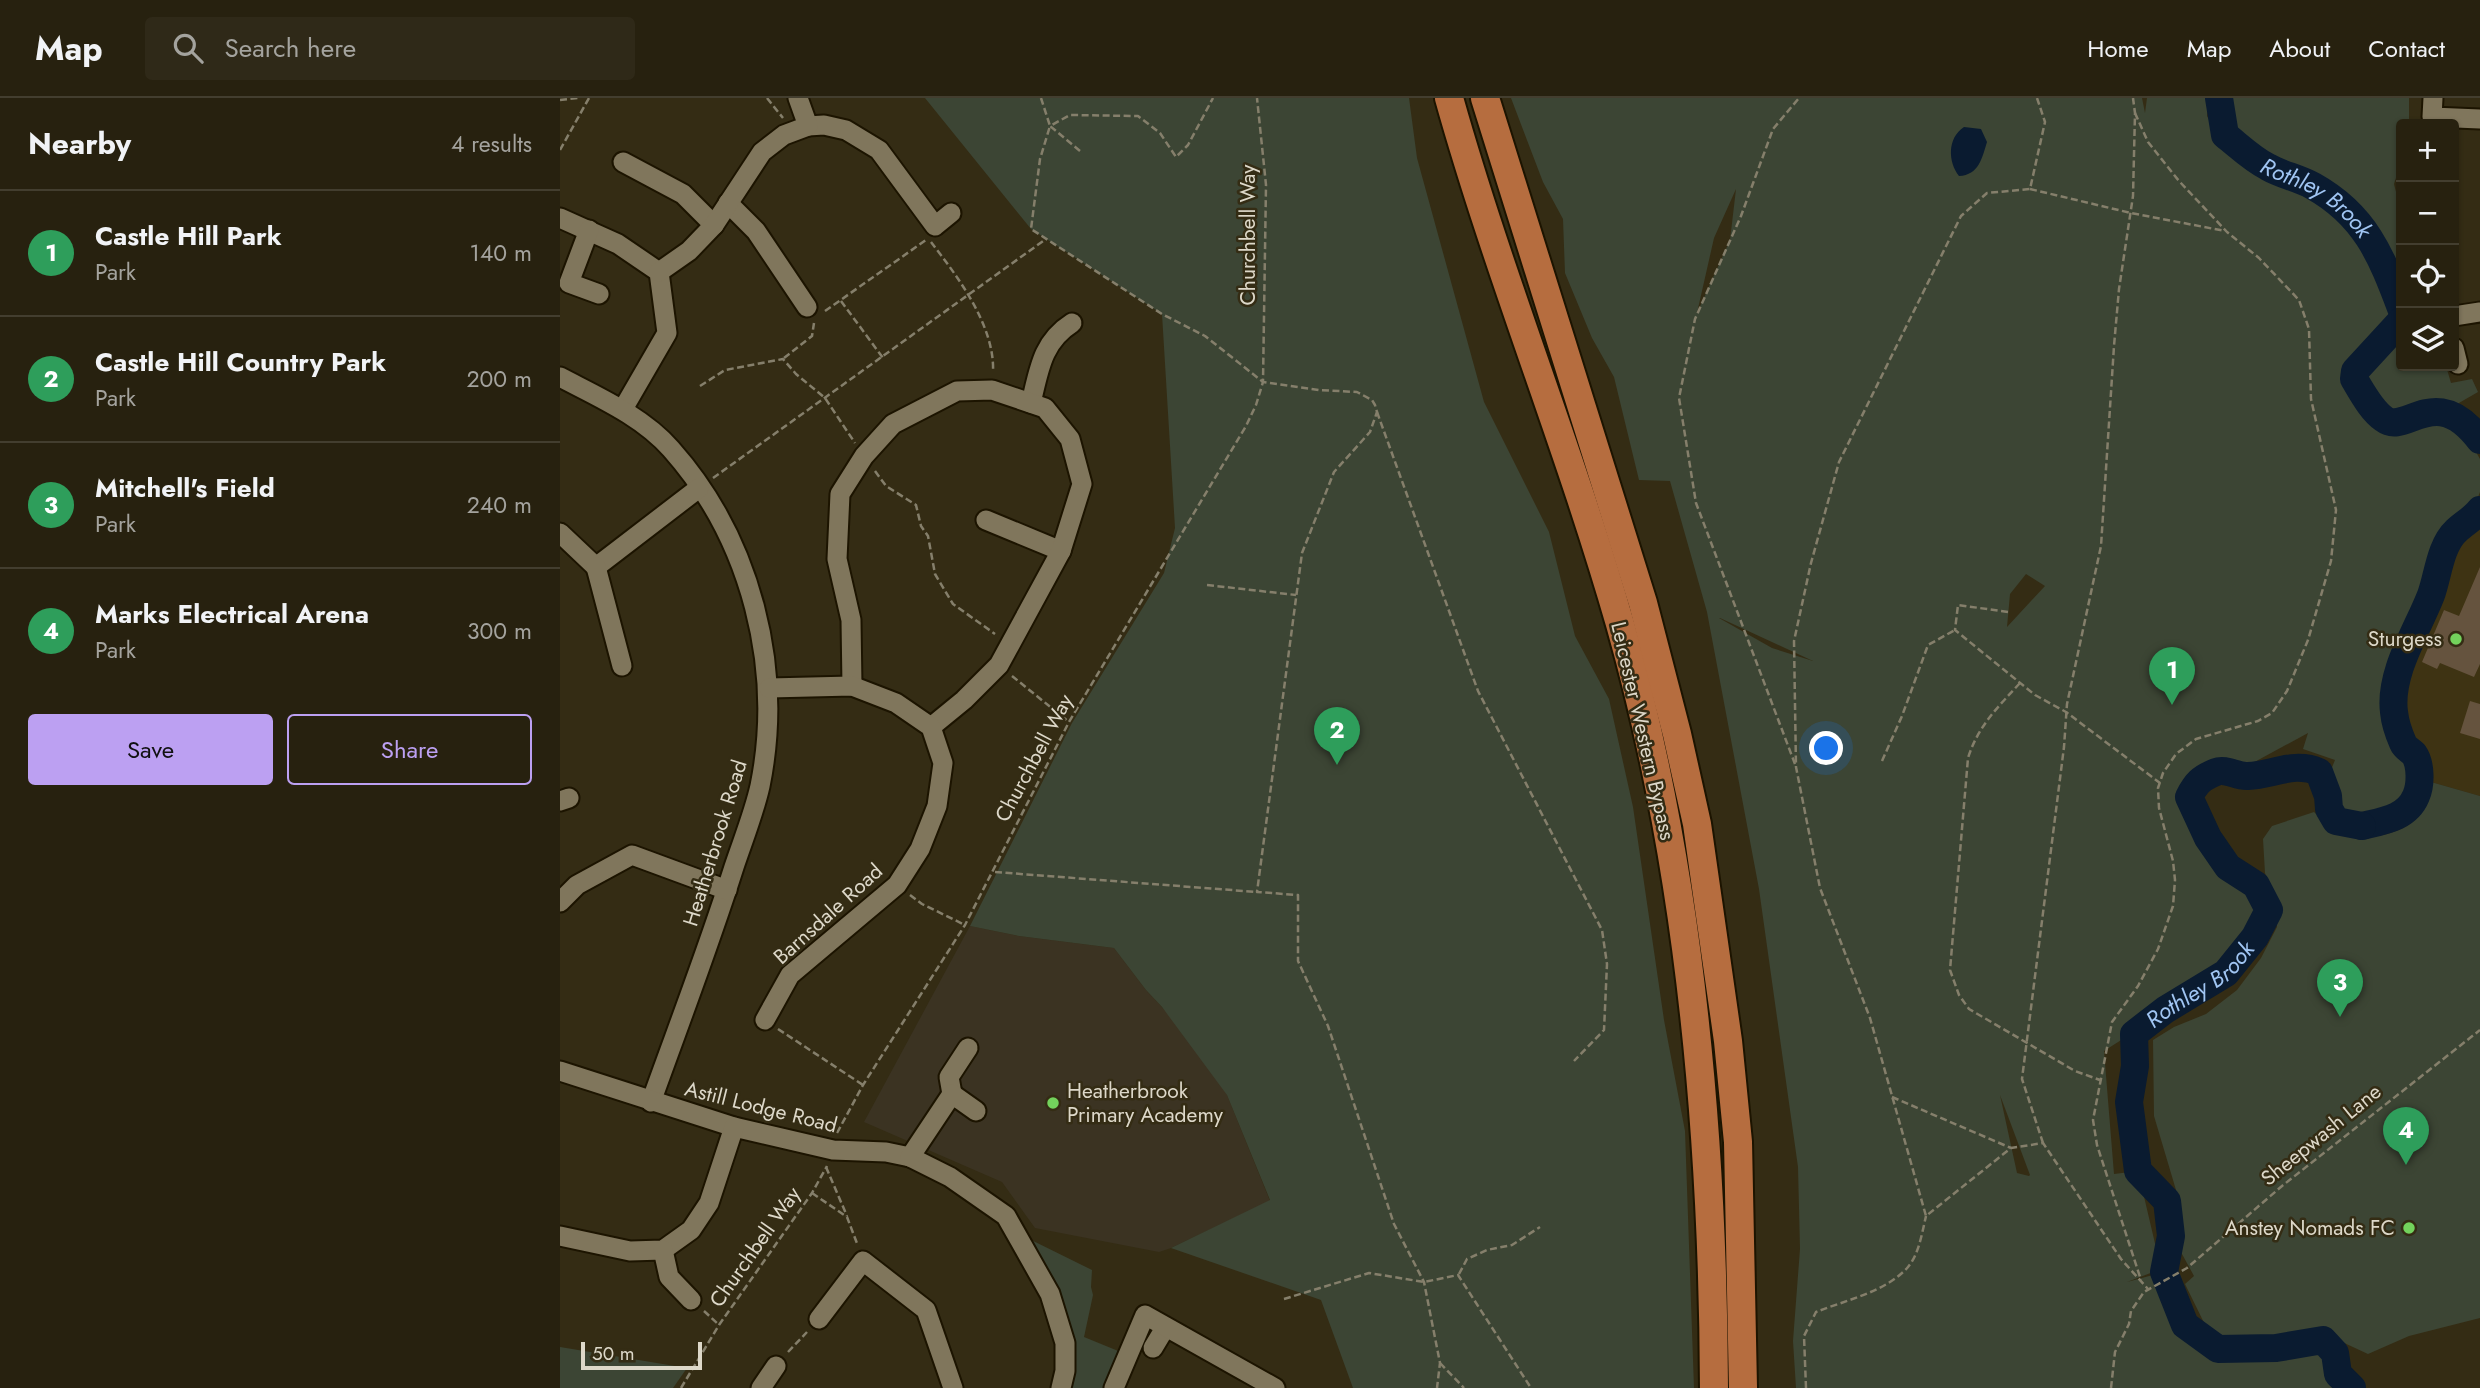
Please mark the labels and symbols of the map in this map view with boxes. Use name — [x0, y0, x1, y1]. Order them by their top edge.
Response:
water label: Rothley Brook — [2254, 149, 2381, 246]
street label: Churchbell Way — [1233, 164, 1263, 306]
street label: Leicester Western Bypass — [1603, 619, 1683, 843]
place label: Sturgess — [2368, 624, 2442, 654]
marker: Sturgess — [2448, 631, 2464, 647]
pin: 1 — [2149, 647, 2195, 705]
street label: Churchbell Way — [988, 688, 1081, 827]
pin: 2 — [1314, 707, 1360, 765]
your location — [1809, 731, 1843, 765]
street label: Heatherbrook Road — [675, 756, 755, 930]
street label: Barnsdale Road — [767, 857, 889, 971]
water label: Rothley Brook — [2138, 933, 2263, 1036]
pin: 3 — [2317, 959, 2363, 1017]
street label: Astill Lodge Road — [682, 1074, 840, 1140]
place label: Heatherbrook Primary Academy — [1067, 1076, 1224, 1130]
street label: Sheepwash Lane — [2254, 1077, 2388, 1193]
marker: Heatherbrook Primary Academy — [1045, 1095, 1061, 1111]
pin: 4 — [2383, 1107, 2429, 1165]
street label: Churchbell Way — [702, 1180, 808, 1313]
place label: Anstey Nomads FC — [2225, 1213, 2395, 1243]
marker: Anstey Nomads FC — [2401, 1220, 2417, 1236]
scale bar — [581, 1339, 702, 1371]

